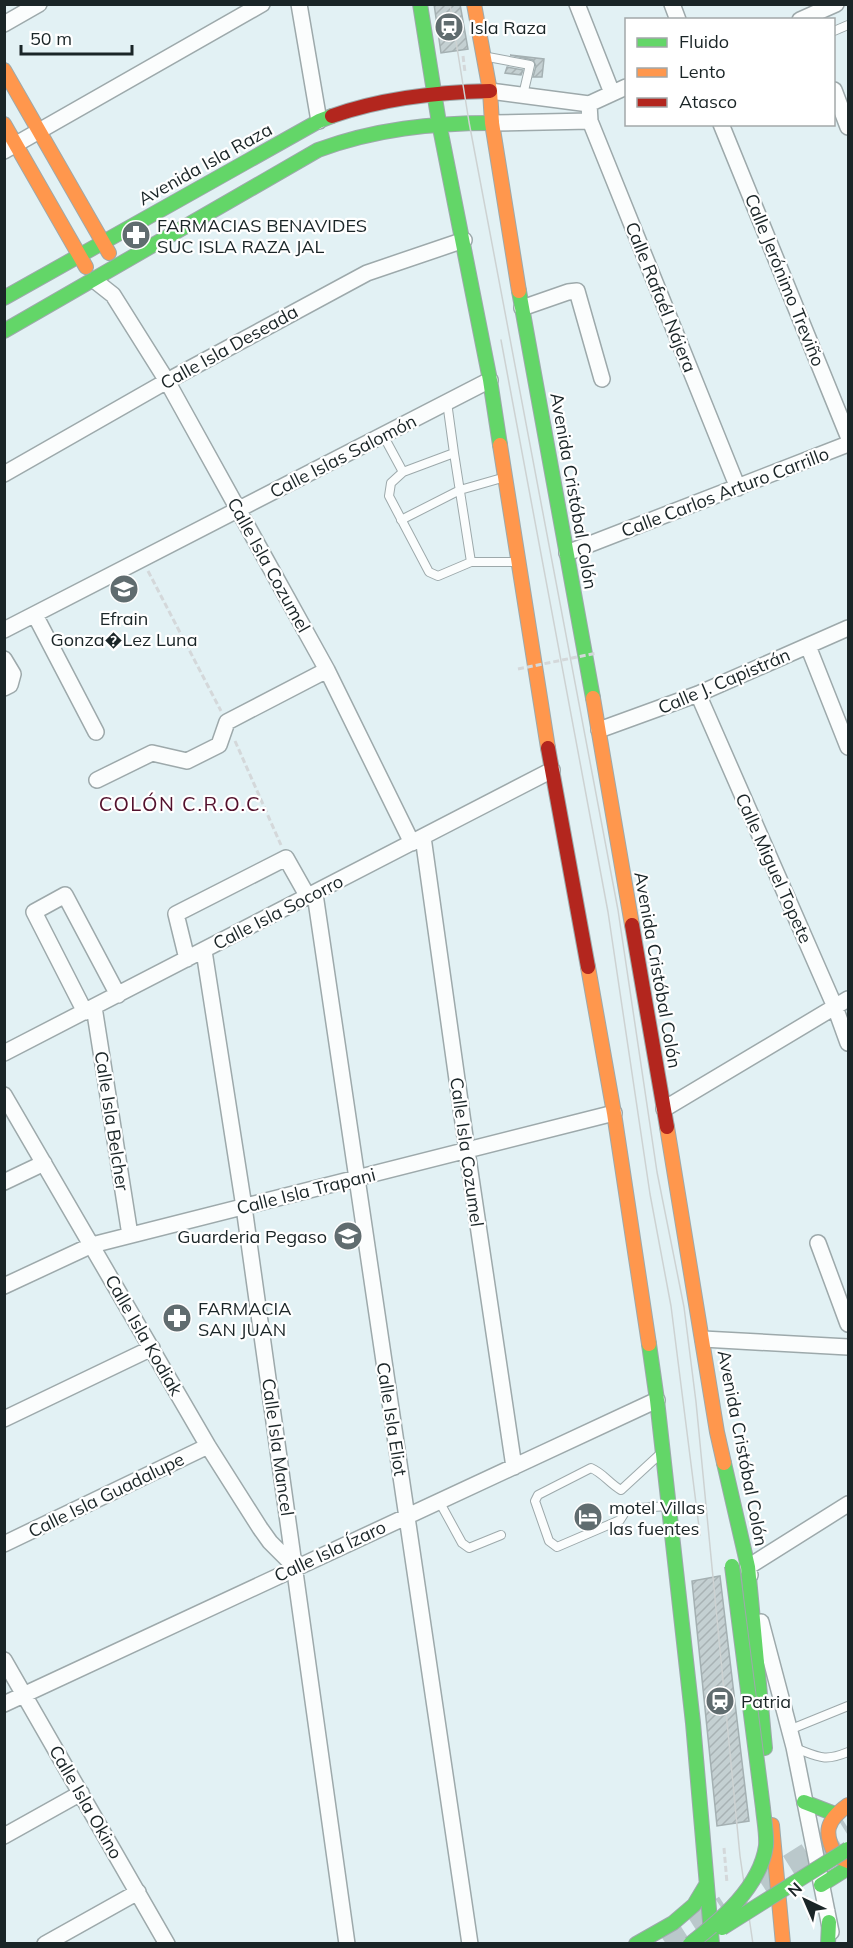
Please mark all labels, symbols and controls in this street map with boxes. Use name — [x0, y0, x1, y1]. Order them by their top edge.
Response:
station icon: Isla Raza — [433, 11, 465, 43]
place label: Isla Raza — [470, 16, 547, 39]
scale bar — [21, 18, 132, 56]
legend — [625, 18, 835, 126]
text: 50 m — [30, 27, 72, 50]
text: Fluido — [679, 30, 729, 53]
text: Lento — [679, 60, 726, 83]
text: Atasco — [679, 90, 737, 113]
street label: Avenida Isla Raza — [134, 118, 276, 210]
street label: Calle Jerónimo Treviño — [740, 190, 830, 370]
place label: FARMACIAS BENAVIDES SUC ISLA RAZA JAL — [157, 214, 367, 258]
street label: Calle Rafaél Nájera — [620, 218, 702, 376]
pharmacy icon: FARMACIAS BENAVIDES SUC ISLA RAZA JAL — [120, 219, 152, 251]
street label: Calle Isla Deseada — [156, 300, 302, 394]
street label: Avenida Cristóbal Colón — [545, 391, 603, 591]
street label: Calle Islas Salomón — [266, 409, 420, 503]
street label: Calle Carlos Arturo Carrillo — [618, 442, 832, 542]
street label: Calle Isla Cozumel — [222, 494, 316, 636]
school or university icon: Efrain Gonza�Lez Luna — [108, 573, 140, 605]
place label: Efrain Gonza�Lez Luna — [51, 607, 197, 651]
street label: Calle J. Capistrán — [654, 643, 794, 719]
street label: Calle Miguel Topete — [731, 789, 817, 947]
district label: COLÓN C.R.O.C. — [99, 791, 267, 816]
street label: Calle Isla Socorro — [209, 869, 347, 955]
street label: Avenida Cristóbal Colón — [629, 870, 687, 1070]
street label: Calle Isla Belcher — [90, 1049, 134, 1193]
street label: Calle Isla Cozumel — [445, 1076, 489, 1228]
street label: Calle Isla Trapani — [234, 1163, 378, 1219]
school or university icon: Guarderia Pegaso — [332, 1220, 364, 1252]
place label: Guarderia Pegaso — [177, 1225, 327, 1248]
street label: Calle Isla Kodiak — [100, 1270, 188, 1400]
place label: FARMACIA SAN JUAN — [198, 1297, 291, 1341]
pharmacy icon: FARMACIA SAN JUAN — [161, 1302, 193, 1334]
street label: Avenida Cristóbal Colón — [713, 1348, 773, 1548]
street label: Calle Isla Eliot — [372, 1360, 412, 1478]
street label: Calle Isla Mancel — [257, 1377, 299, 1517]
street label: Calle Isla Guadalupe — [24, 1447, 188, 1543]
place label: motel Villas las fuentes — [609, 1496, 705, 1540]
hotel icon: motel Villas las fuentes — [572, 1501, 604, 1533]
street label: Calle Isla Ízaro — [270, 1515, 390, 1587]
station icon: Patria — [704, 1685, 736, 1717]
place label: Patria — [741, 1690, 791, 1713]
street label: Calle Isla Okino — [44, 1741, 128, 1863]
north arrow — [775, 1870, 835, 1930]
text: N — [783, 1878, 806, 1901]

